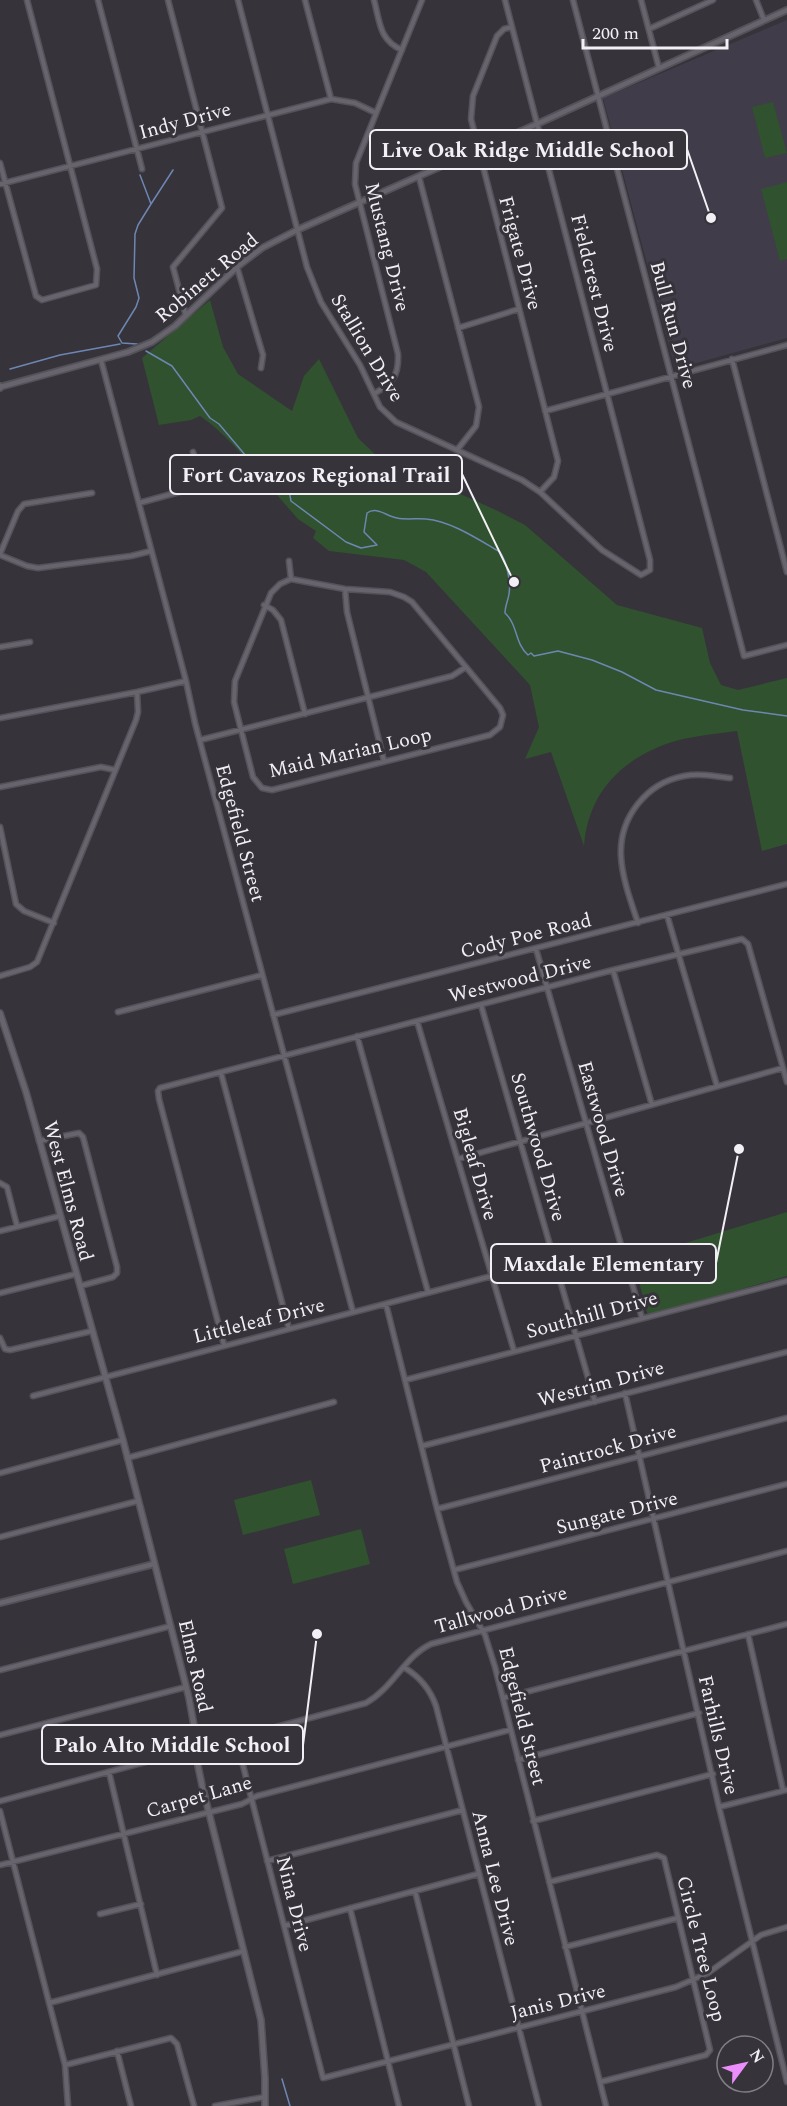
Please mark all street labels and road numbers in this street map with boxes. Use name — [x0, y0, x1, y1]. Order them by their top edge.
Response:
street label: Indy Drive — [136, 94, 234, 148]
street label: Mustang Drive — [356, 179, 418, 315]
street label: Frigate Drive — [490, 193, 550, 313]
street label: Fieldcrest Drive — [562, 211, 626, 355]
street label: Robinett Road — [149, 226, 265, 330]
street label: Bull Run Drive — [642, 258, 704, 392]
street label: Stallion Drive — [323, 288, 411, 408]
street label: Maid Marian Loop — [265, 720, 435, 786]
street label: Edgefield Street — [207, 761, 273, 905]
street label: Cody Poe Road — [457, 905, 595, 967]
street label: Westwood Drive — [445, 947, 595, 1011]
street label: Eastwood Drive — [569, 1057, 637, 1201]
street label: Southwood Drive — [502, 1069, 574, 1225]
street label: Bigleaf Drive — [445, 1104, 505, 1224]
street label: West Elms Road — [35, 1117, 101, 1265]
street label: Southhill Drive — [523, 1283, 661, 1347]
street label: Littleleaf Drive — [190, 1290, 328, 1352]
street label: Westrim Drive — [534, 1353, 668, 1415]
street label: Paintrock Drive — [536, 1416, 680, 1482]
street label: Sungate Drive — [553, 1483, 681, 1543]
street label: Tallwood Drive — [431, 1578, 571, 1642]
street label: Elms Road — [170, 1616, 220, 1716]
street label: Edgefield Street — [490, 1644, 554, 1788]
street label: Farhills Drive — [690, 1672, 746, 1798]
street label: Carpet Lane — [142, 1768, 256, 1826]
street label: Anna Lee Drive — [464, 1807, 526, 1949]
street label: Nina Drive — [268, 1853, 320, 1955]
street label: Circle Tree Loop — [668, 1873, 734, 2025]
street label: Janis Drive — [507, 1976, 609, 2028]

